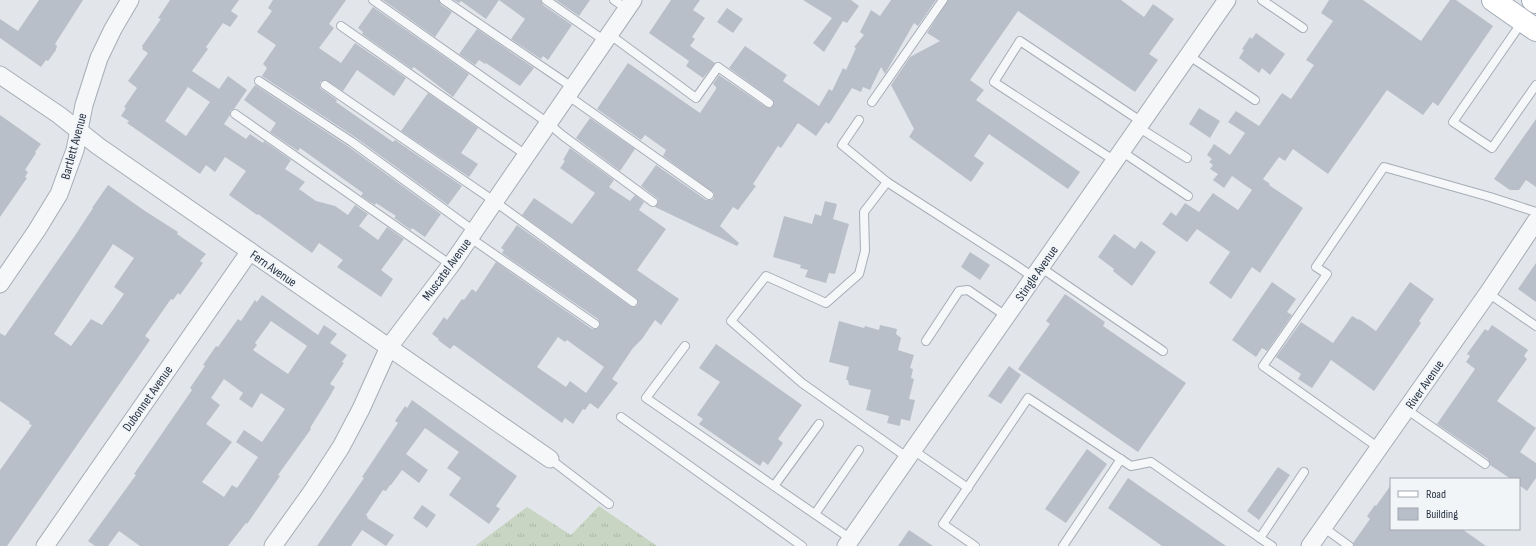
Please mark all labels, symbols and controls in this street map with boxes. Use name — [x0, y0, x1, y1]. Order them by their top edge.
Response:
street label: Bartlett Avenue — [57, 111, 91, 181]
street label: Muscatel Avenue — [419, 235, 475, 304]
street label: Stingle Avenue — [1012, 243, 1062, 304]
street label: Fern Avenue — [247, 247, 300, 291]
street label: River Avenue — [1402, 357, 1447, 412]
street label: Dubonnet Avenue — [119, 363, 176, 435]
legend — [1390, 478, 1520, 530]
text: Road — [1426, 487, 1446, 502]
text: Building — [1426, 507, 1458, 522]

